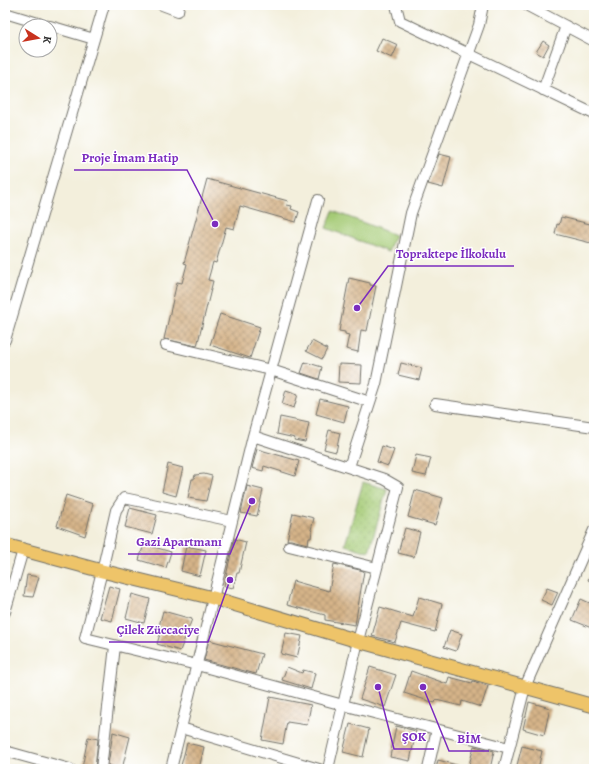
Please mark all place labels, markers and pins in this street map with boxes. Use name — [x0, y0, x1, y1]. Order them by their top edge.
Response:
callout: Proje İmam Hatip — [74, 145, 187, 170]
callout: Topraktepe İlkokulu — [388, 241, 514, 266]
callout: Gazi Apartmanı — [128, 529, 230, 554]
callout: Çilek Züccaciye — [109, 617, 208, 642]
callout: ŞOK — [394, 724, 434, 749]
callout: BİM — [449, 726, 489, 751]

